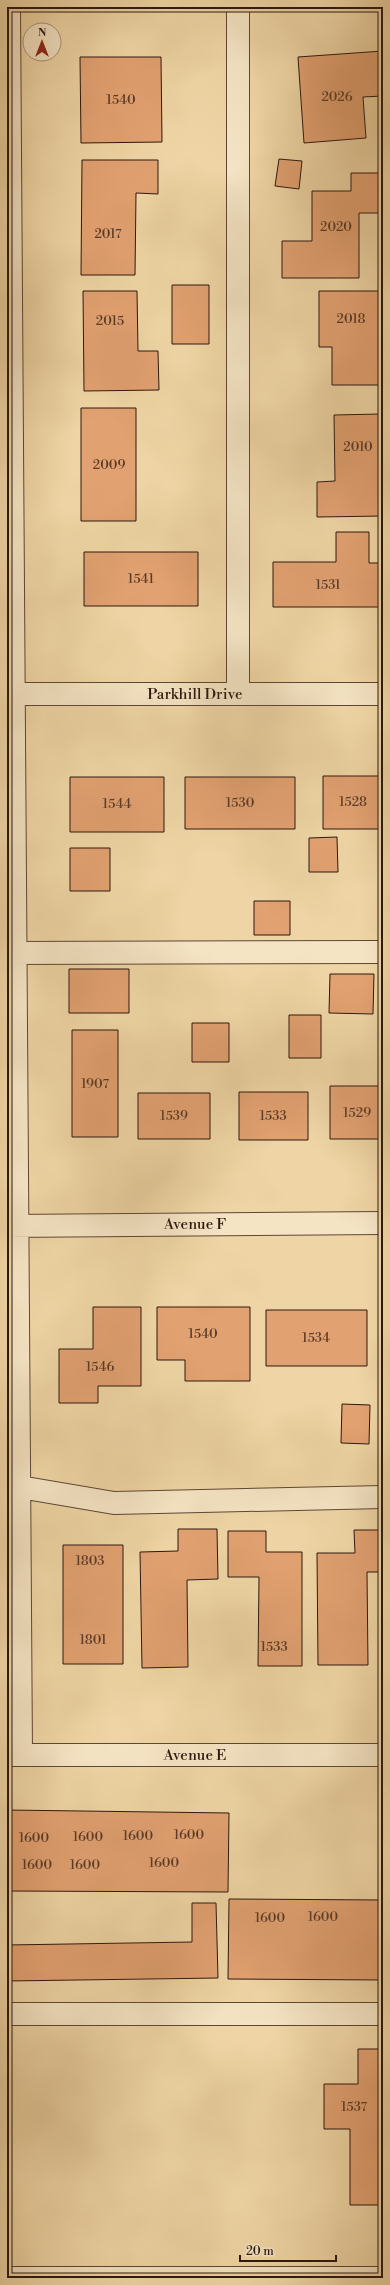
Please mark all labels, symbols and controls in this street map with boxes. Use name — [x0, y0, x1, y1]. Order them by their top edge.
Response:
north arrow — [22, 22, 62, 62]
text: N — [38, 26, 47, 40]
house number: 2026 — [321, 89, 353, 105]
house number: 1540 — [106, 92, 136, 108]
house number: 2020 — [320, 219, 352, 235]
house number: 2017 — [94, 226, 122, 242]
house number: 2018 — [337, 311, 365, 327]
house number: 2015 — [96, 313, 124, 329]
house number: 2010 — [343, 439, 373, 455]
house number: 2009 — [93, 457, 125, 473]
house number: 1541 — [128, 571, 155, 587]
house number: 1531 — [315, 577, 341, 593]
street label: Parkhill Drive — [147, 685, 243, 704]
house number: 1528 — [339, 794, 367, 810]
house number: 1530 — [226, 795, 255, 811]
house number: 1544 — [103, 796, 132, 812]
house number: 1907 — [81, 1076, 109, 1092]
house number: 1529 — [343, 1105, 371, 1121]
house number: 1539 — [160, 1108, 188, 1124]
house number: 1533 — [259, 1108, 287, 1124]
street label: Avenue F — [163, 1215, 226, 1234]
house number: 1540 — [188, 1326, 218, 1342]
house number: 1534 — [302, 1330, 330, 1346]
house number: 1546 — [86, 1359, 114, 1375]
house number: 1803 — [75, 1553, 105, 1569]
house number: 1801 — [79, 1632, 107, 1648]
house number: 1533 — [260, 1639, 288, 1655]
street label: Avenue E — [163, 1746, 226, 1765]
house number: 1600 — [174, 1827, 204, 1843]
house number: 1600 — [123, 1828, 153, 1844]
house number: 1600 — [73, 1829, 103, 1845]
house number: 1600 — [19, 1830, 49, 1846]
house number: 1600 — [149, 1855, 179, 1871]
house number: 1600 — [22, 1857, 52, 1873]
house number: 1600 — [70, 1857, 100, 1873]
house number: 1600 — [308, 1909, 338, 1925]
house number: 1600 — [255, 1910, 285, 1926]
house number: 1537 — [341, 2099, 368, 2115]
scale bar — [240, 2237, 336, 2263]
text: 20 m — [246, 2244, 274, 2259]

